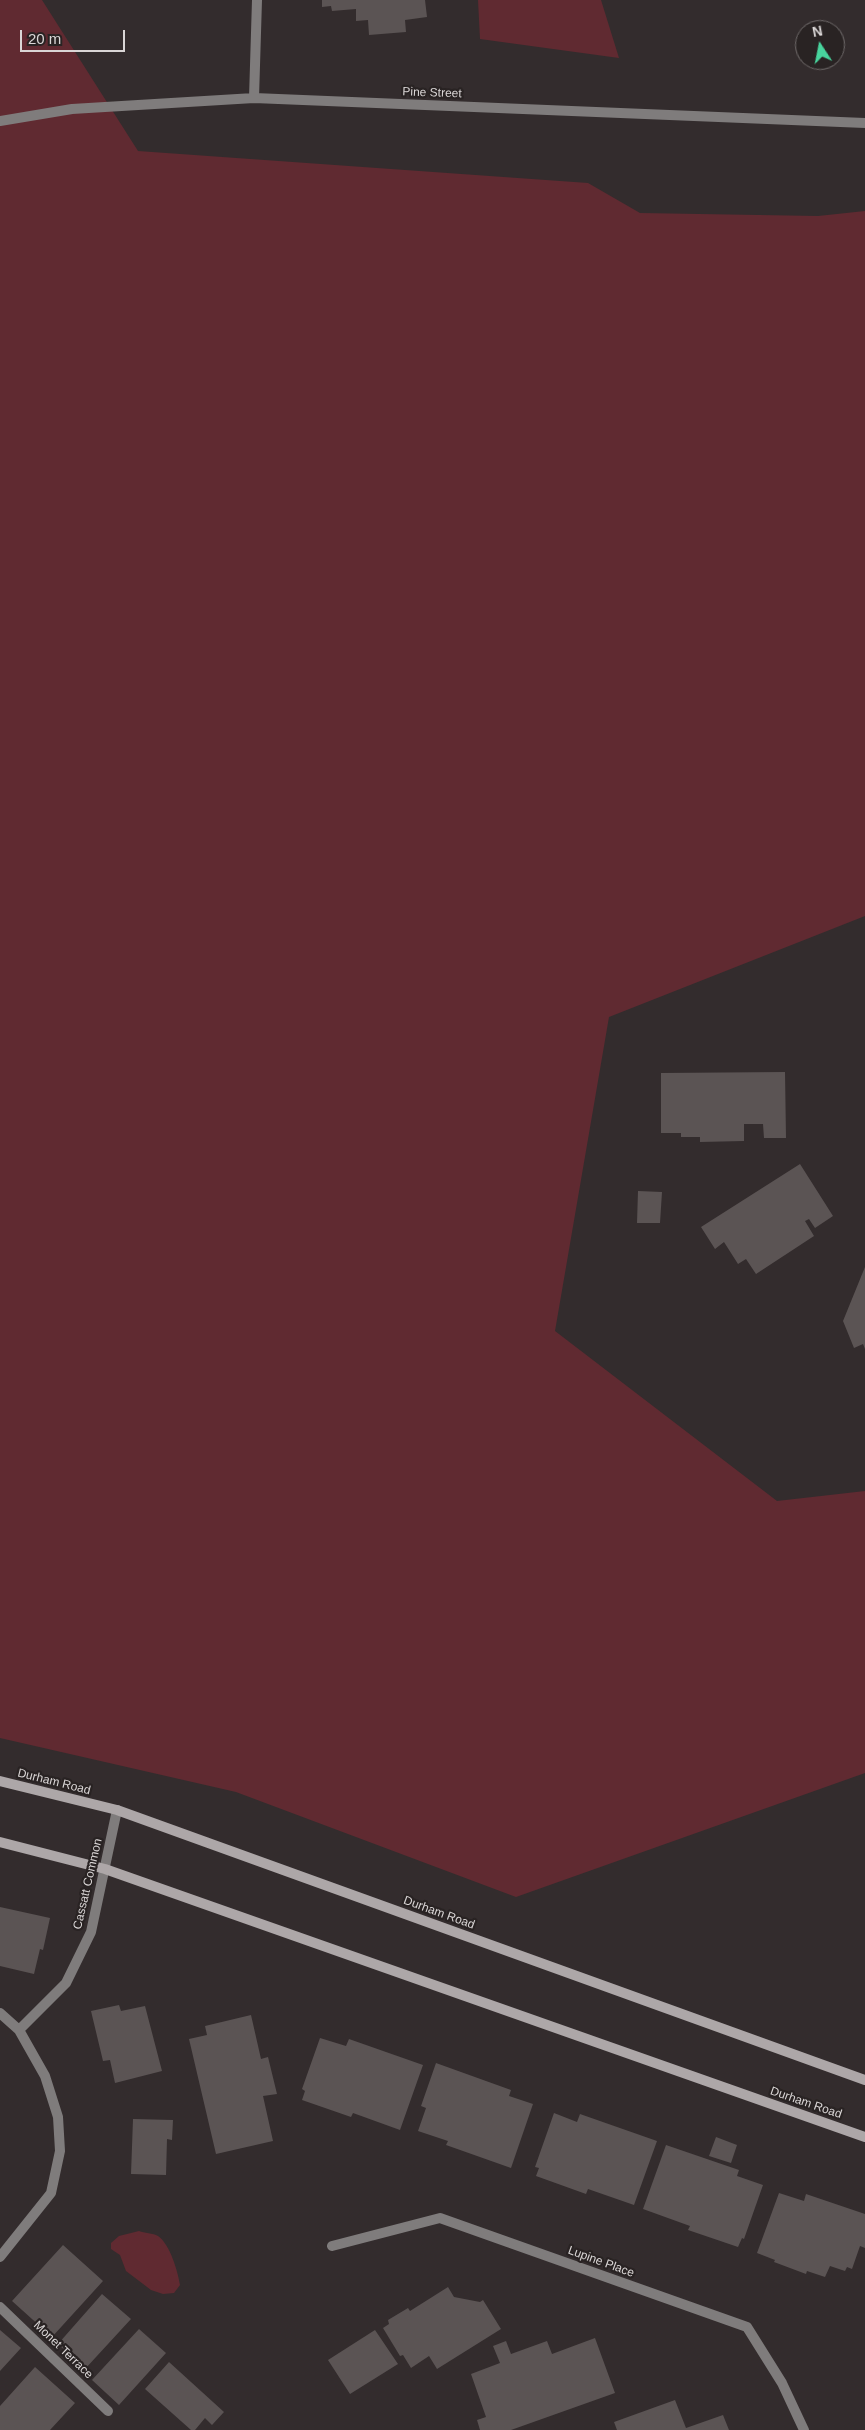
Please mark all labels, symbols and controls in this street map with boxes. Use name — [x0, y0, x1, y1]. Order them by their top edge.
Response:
scale bar — [22, 20, 128, 52]
north arrow — [795, 20, 845, 70]
text: N — [811, 22, 824, 40]
text: 20 m — [28, 30, 61, 47]
street label: Pine Street — [402, 85, 462, 101]
street label: Durham Road — [16, 1766, 92, 1798]
street label: Cassatt Common — [71, 1837, 105, 1931]
street label: Durham Road — [401, 1893, 477, 1933]
street label: Durham Road — [768, 2084, 844, 2122]
street label: Lupine Place — [566, 2243, 636, 2281]
street label: Monet Terrace — [30, 2318, 96, 2382]

